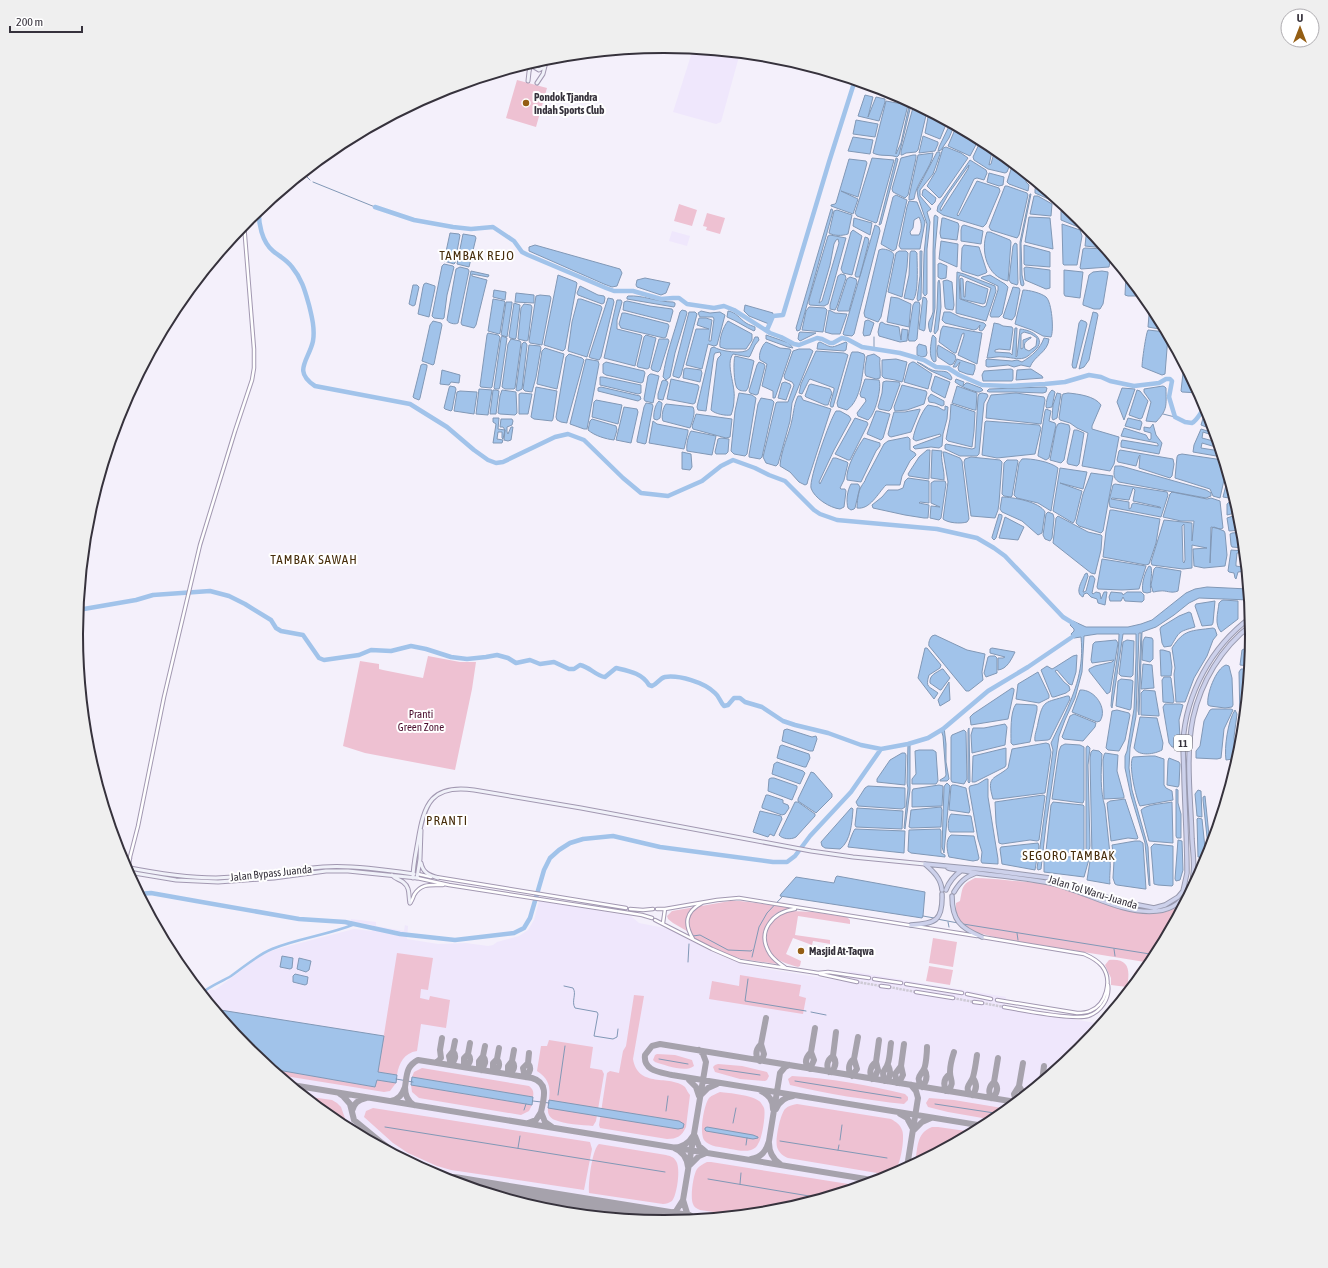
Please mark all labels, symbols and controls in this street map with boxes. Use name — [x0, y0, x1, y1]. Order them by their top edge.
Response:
scale bar — [10, 8, 82, 34]
north arrow — [1280, 8, 1320, 48]
text: U — [1297, 12, 1303, 24]
text: 200 m — [16, 15, 43, 29]
place label: Pondok Tjandra Indah Sports Club — [534, 91, 604, 116]
marker: Pondok Tjandra Indah Sports Club — [521, 98, 531, 108]
district label: TAMBAK REJO — [439, 248, 515, 263]
district label: TAMBAK SAWAH — [270, 552, 358, 567]
park label: Pranti Green Zone — [398, 708, 444, 733]
road number: 11 — [1174, 735, 1192, 751]
district label: PRANTI — [426, 813, 468, 828]
district label: SEGORO TAMBAK — [1022, 848, 1116, 863]
street label: Jalan Bypass Juanda — [229, 863, 313, 883]
street label: Jalan Tol Waru–Juanda — [1047, 873, 1139, 911]
place label: Masjid At-Taqwa — [809, 945, 874, 957]
marker: Masjid At-Taqwa — [796, 946, 806, 956]

